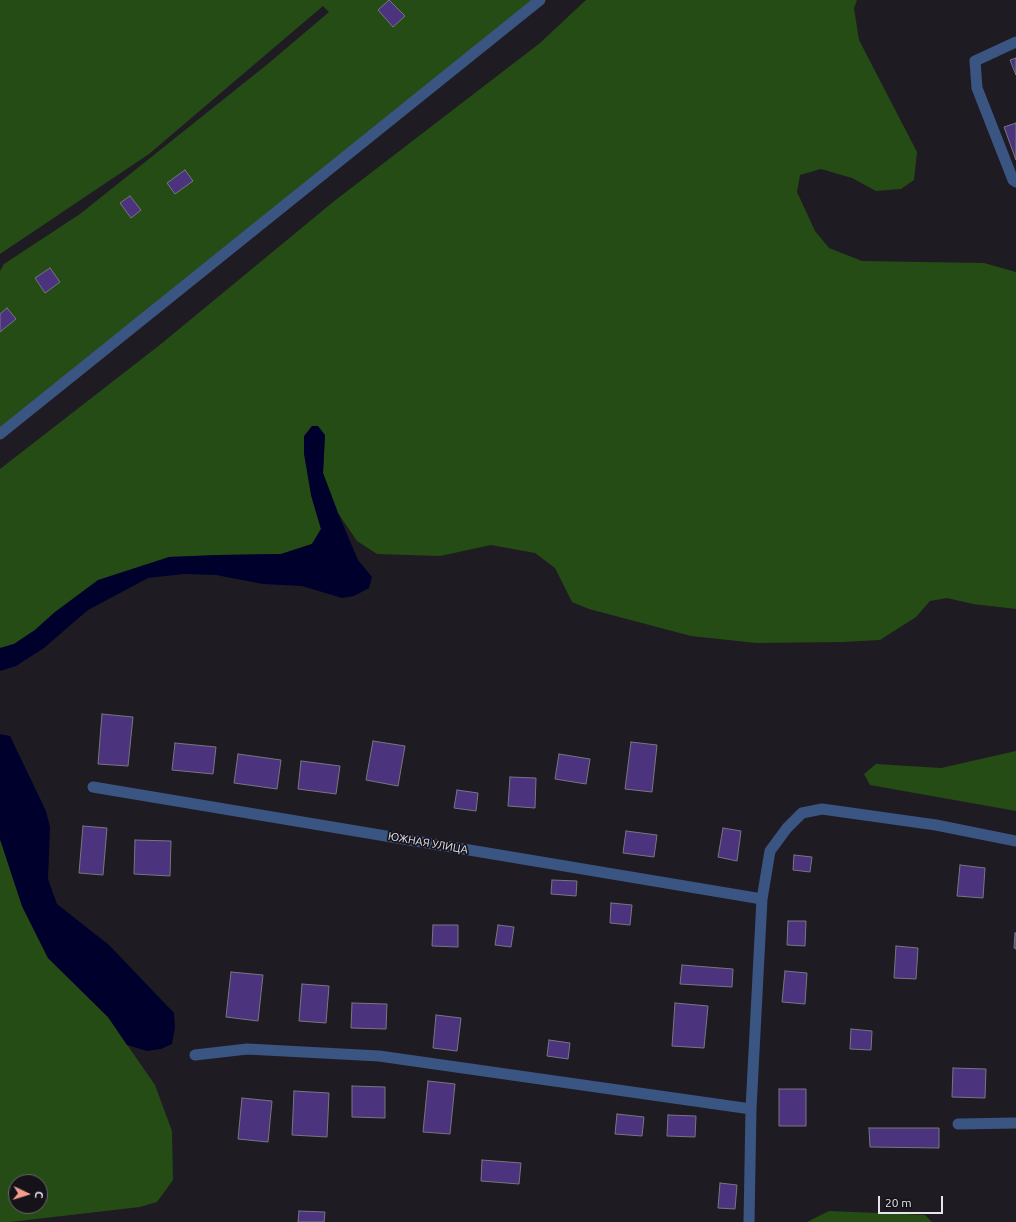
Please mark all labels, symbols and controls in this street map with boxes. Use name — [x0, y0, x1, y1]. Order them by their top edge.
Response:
street label: ЮЖНАЯ УЛИЦА — [387, 829, 469, 857]
north arrow — [8, 1174, 48, 1214]
scale bar — [880, 1188, 945, 1214]
text: С — [33, 1191, 45, 1199]
text: 20 m — [885, 1196, 912, 1209]

